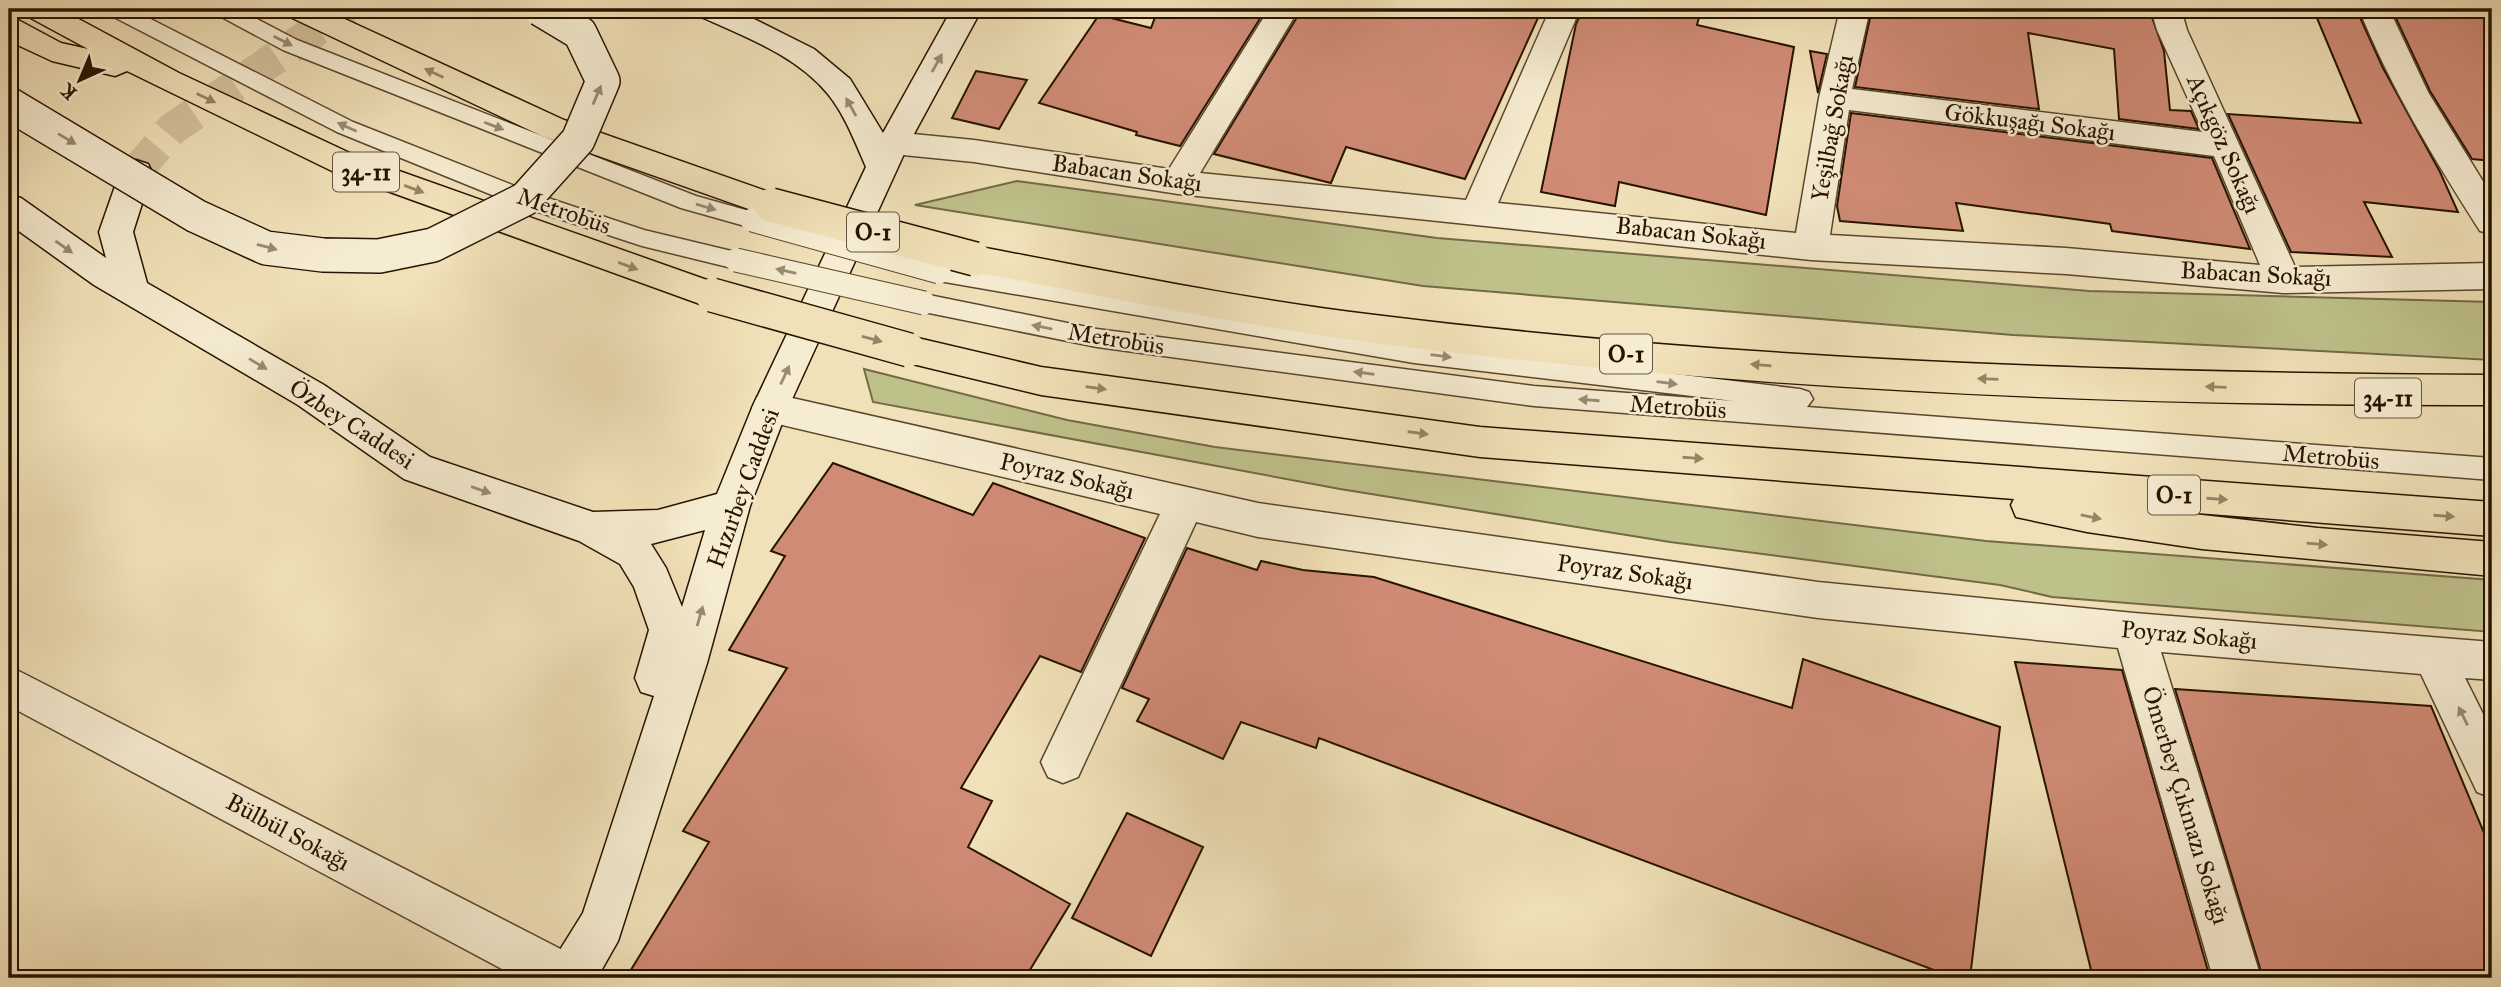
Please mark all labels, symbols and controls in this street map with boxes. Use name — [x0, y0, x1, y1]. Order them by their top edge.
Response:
one-way arrow — [273, 36, 293, 47]
north arrow — [46, 46, 116, 116]
street label: Yeşilbağ Sokağı — [1804, 52, 1860, 204]
one-way arrow — [931, 54, 943, 73]
one-way arrow — [423, 67, 444, 78]
street label: Açıkgöz Sokağı — [2180, 69, 2268, 218]
text: K — [55, 78, 81, 105]
one-way arrow — [591, 84, 602, 105]
one-way arrow — [196, 92, 216, 104]
one-way arrow — [845, 97, 857, 116]
street label: Gökkuşağı Sokağı — [1943, 97, 2117, 147]
one-way arrow — [484, 120, 505, 131]
one-way arrow — [337, 121, 358, 132]
one-way arrow — [58, 133, 77, 145]
street label: Babacan Sokağı — [1050, 148, 1204, 198]
road number: 34-11 — [333, 153, 399, 192]
street label: Metrobüs — [513, 181, 615, 241]
one-way arrow — [403, 184, 424, 195]
one-way arrow — [695, 202, 717, 213]
street label: Babacan Sokağı — [1614, 210, 1768, 256]
road number: O-1 — [847, 213, 899, 252]
one-way arrow — [55, 240, 73, 254]
one-way arrow — [257, 242, 278, 252]
street label: Babacan Sokağı — [2180, 255, 2333, 293]
one-way arrow — [618, 260, 639, 271]
one-way arrow — [775, 265, 797, 276]
street label: Metrobüs — [1066, 317, 1166, 361]
one-way arrow — [1031, 321, 1053, 332]
road number: O-1 — [1600, 334, 1652, 374]
one-way arrow — [862, 335, 883, 345]
one-way arrow — [1430, 351, 1452, 362]
one-way arrow — [249, 358, 268, 370]
one-way arrow — [1750, 359, 1772, 370]
one-way arrow — [779, 365, 791, 385]
one-way arrow — [1352, 368, 1374, 379]
street label: Özbey Caddesi — [284, 372, 421, 476]
one-way arrow — [1977, 374, 1999, 385]
one-way arrow — [1656, 378, 1678, 389]
road number: 34-11 — [2355, 378, 2421, 418]
one-way arrow — [2205, 381, 2227, 393]
one-way arrow — [1085, 383, 1107, 394]
street label: Metrobüs — [1628, 389, 1728, 425]
one-way arrow — [1578, 394, 1600, 405]
street label: Hızırbey Caddesi — [700, 404, 786, 572]
one-way arrow — [1407, 428, 1429, 439]
street label: Metrobüs — [2281, 438, 2381, 476]
street label: Poyraz Sokağı — [997, 446, 1137, 506]
one-way arrow — [1682, 453, 1704, 464]
road number: O-1 — [2148, 475, 2200, 514]
one-way arrow — [471, 485, 492, 496]
one-way arrow — [2207, 493, 2229, 504]
one-way arrow — [2433, 511, 2455, 522]
one-way arrow — [2080, 512, 2102, 523]
one-way arrow — [2306, 539, 2328, 550]
street label: Poyraz Sokağı — [1555, 548, 1695, 596]
one-way arrow — [695, 605, 705, 626]
street label: Poyraz Sokağı — [2120, 614, 2259, 656]
street label: Ömerbey Çıkmazı Sokağı — [2135, 682, 2237, 928]
one-way arrow — [2457, 706, 2468, 726]
street label: Bülbül Sokağı — [221, 787, 356, 877]

